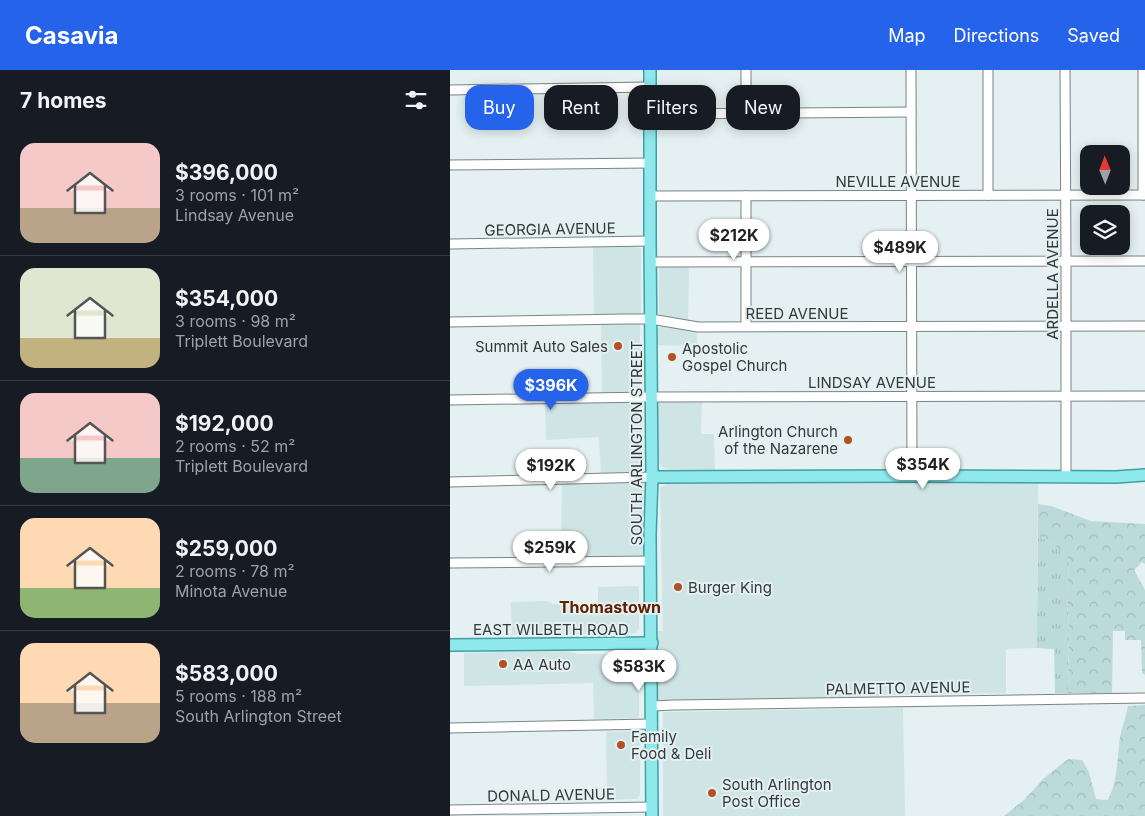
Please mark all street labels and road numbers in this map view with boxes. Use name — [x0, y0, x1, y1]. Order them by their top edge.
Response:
street label: NEVILLE AVENUE — [835, 172, 961, 191]
street label: ARDELLA AVENUE — [1043, 208, 1062, 340]
street label: GEORGIA AVENUE — [484, 218, 616, 240]
street label: REED AVENUE — [746, 304, 848, 323]
street label: SOUTH ARLINGTON STREET — [627, 341, 646, 545]
street label: LINDSAY AVENUE — [808, 373, 936, 392]
street label: EAST WILBETH ROAD — [473, 620, 629, 639]
street label: PALMETTO AVENUE — [826, 677, 970, 699]
street label: DONALD AVENUE — [487, 784, 615, 806]

